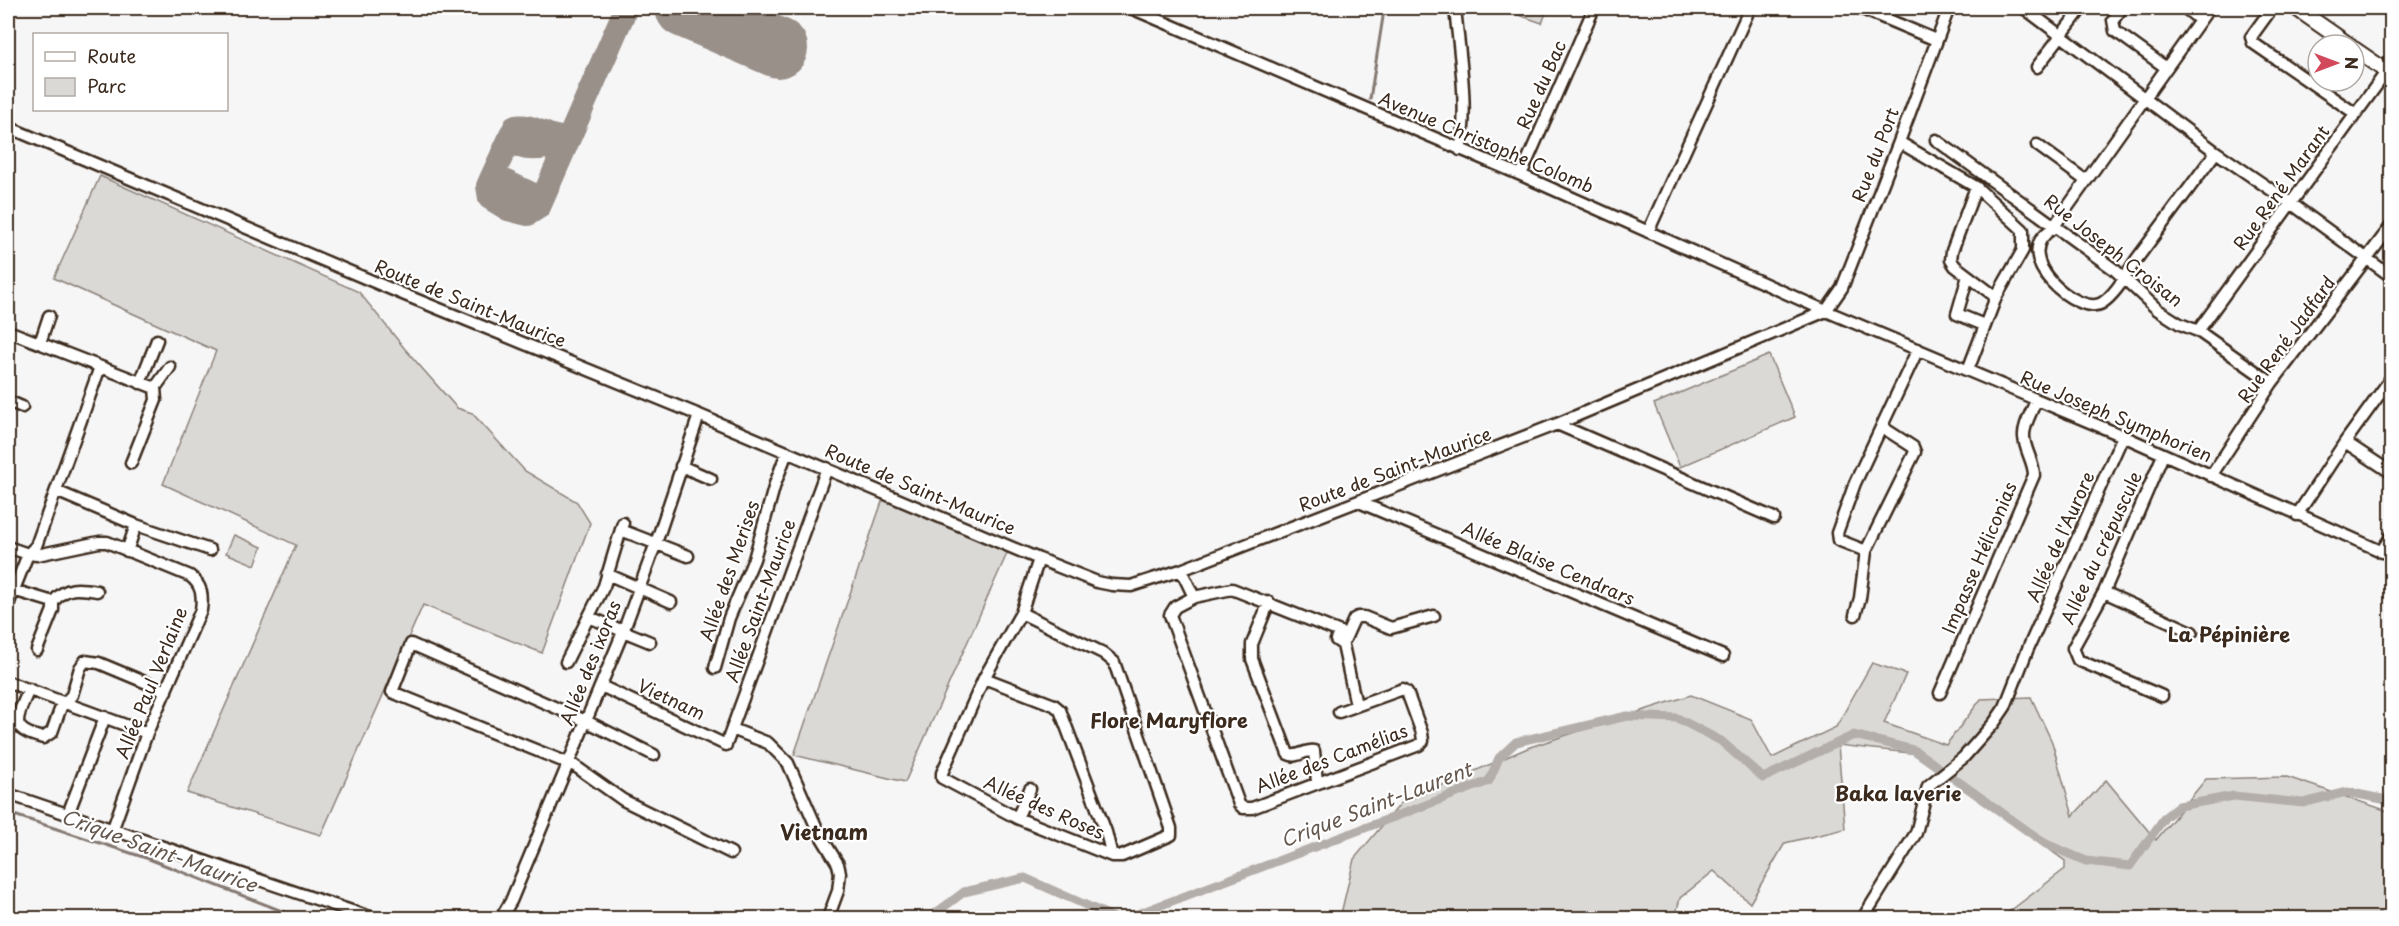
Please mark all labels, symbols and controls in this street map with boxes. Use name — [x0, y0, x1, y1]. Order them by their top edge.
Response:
legend — [33, 33, 228, 111]
north arrow — [2306, 33, 2366, 93]
street label: Rue du Bac — [1509, 36, 1572, 133]
text: Route — [87, 42, 137, 69]
text: N — [2340, 57, 2364, 69]
text: Parc — [87, 72, 126, 99]
street label: Avenue Christophe Colomb — [1375, 84, 1598, 199]
street label: Rue du Port — [1844, 103, 1905, 206]
street label: Rue René Marant — [2226, 119, 2335, 255]
street label: Rue Joseph Croisan — [2039, 187, 2189, 313]
street label: Route de Saint-Maurice — [371, 252, 570, 353]
street label: Rue René Jadfard — [2231, 270, 2341, 408]
street label: Rue Joseph Symphorien — [2017, 363, 2217, 468]
street label: Route de Saint-Maurice — [1294, 419, 1495, 518]
street label: Route de Saint-Maurice — [821, 436, 1020, 541]
street label: Allée du crépuscule — [2053, 466, 2148, 628]
street label: Allée de l'Aurore — [2019, 467, 2101, 606]
street label: Impasse Héliconias — [1934, 477, 2023, 638]
street label: Allée des Merises — [692, 497, 765, 644]
street label: Allée Blaise Cendrars — [1458, 514, 1639, 611]
street label: Allée Saint-Maurice — [718, 515, 802, 686]
street label: Allée des ixoras — [552, 596, 627, 729]
street label: Allée Paul Verlaine — [108, 602, 193, 763]
district label: La Pépinière — [2168, 619, 2290, 649]
street label: Vietnam — [633, 671, 710, 726]
district label: Flore Maryflore — [1090, 705, 1248, 735]
street label: Allée des Camélias — [1252, 716, 1411, 799]
water label: Crique Saint-Laurent — [1276, 753, 1478, 854]
street label: Allée des Roses — [980, 768, 1109, 845]
district label: Baka laverie — [1835, 778, 1961, 808]
water label: Crique Saint-Maurice — [57, 801, 263, 900]
district label: Vietnam — [780, 815, 868, 847]

